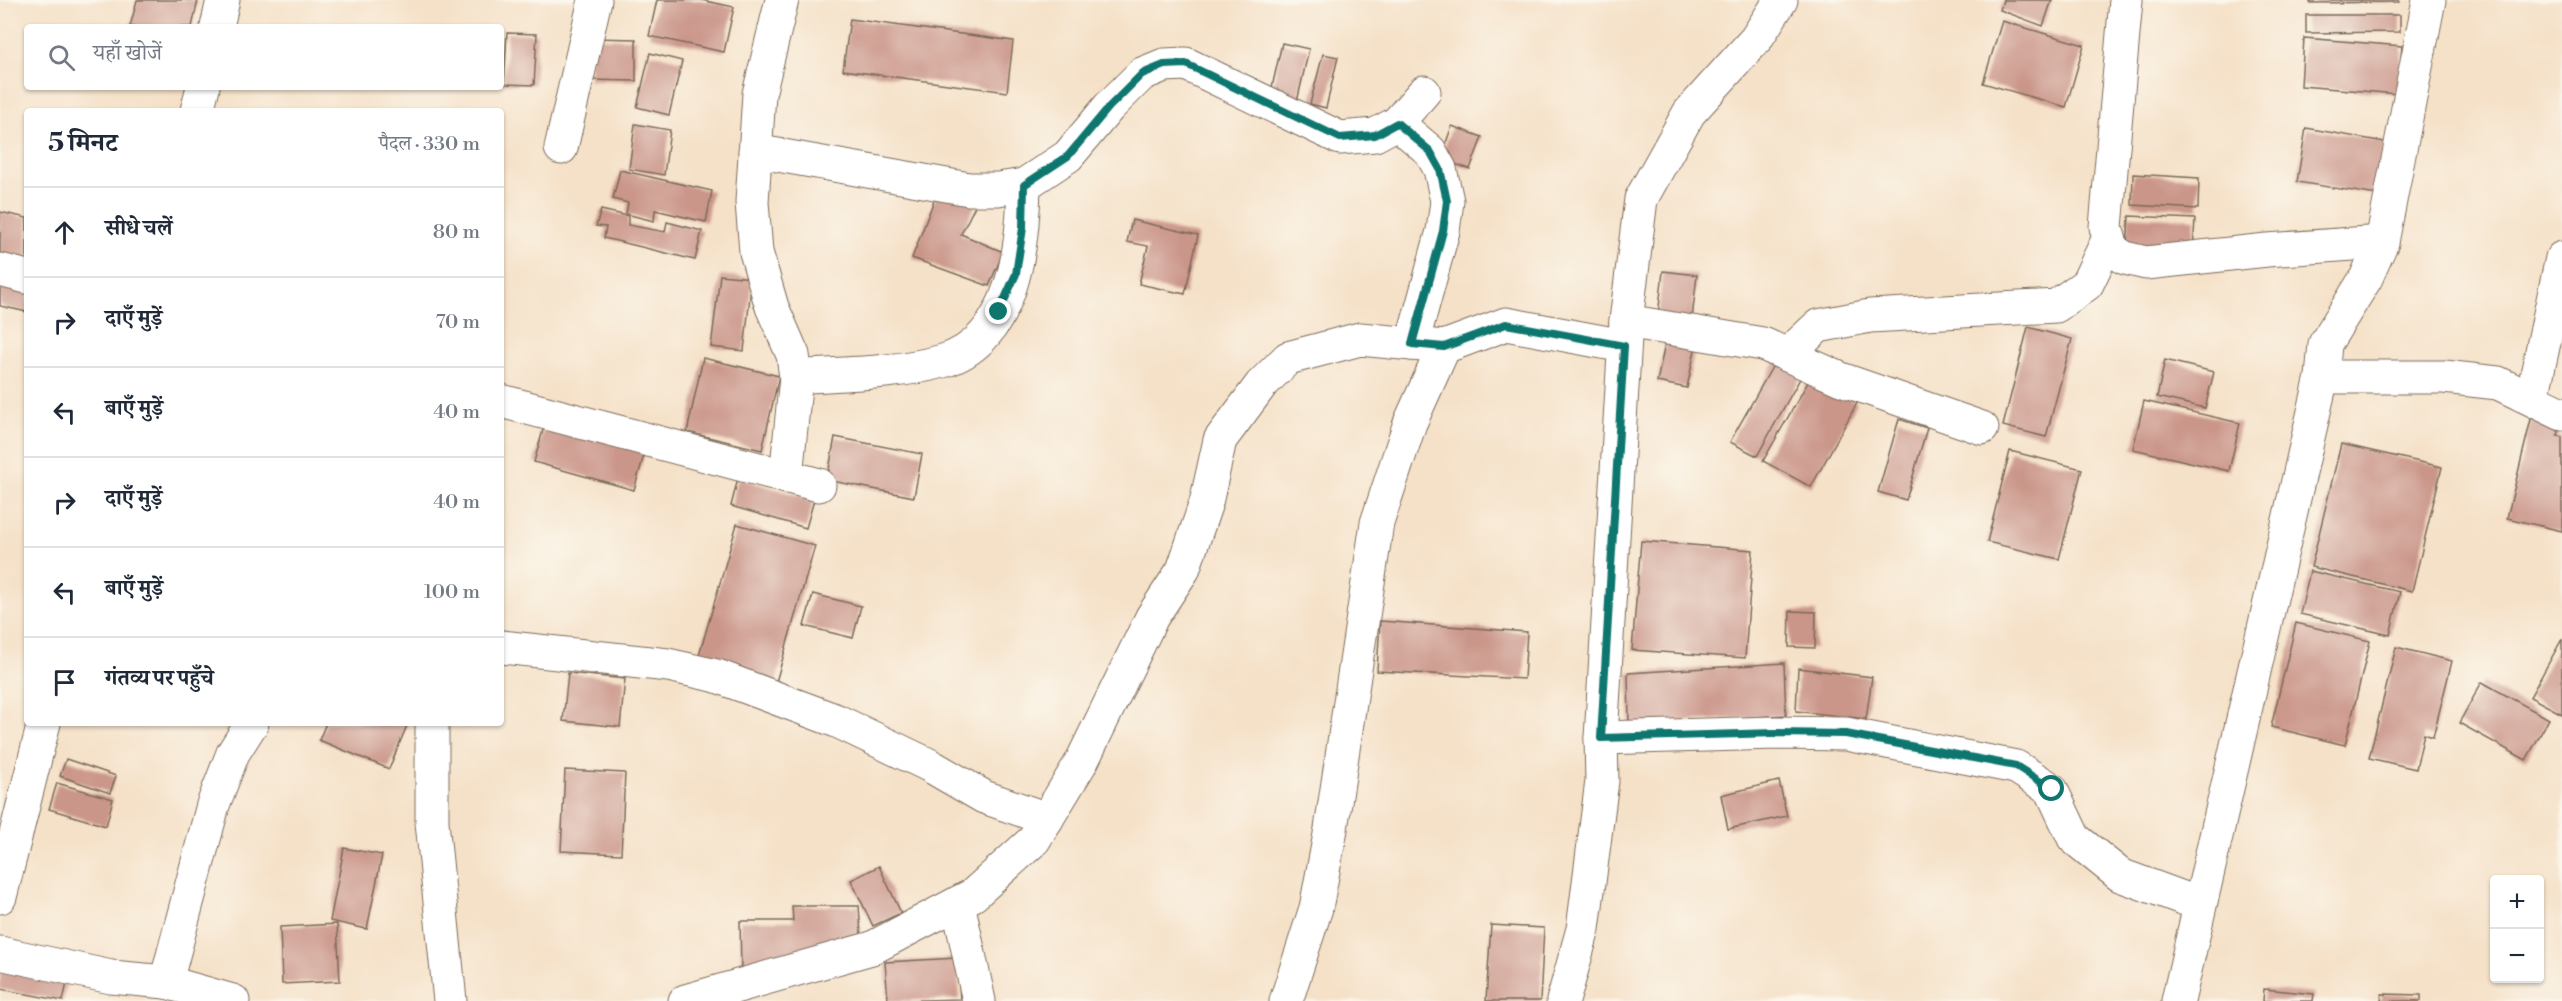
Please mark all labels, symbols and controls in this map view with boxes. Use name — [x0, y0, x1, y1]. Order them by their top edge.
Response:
search box — [24, 24, 504, 90]
text: यहाँ खोजें — [93, 40, 162, 67]
icon: search — [45, 41, 78, 74]
text: 5 मिनट — [48, 127, 118, 159]
text: पैदल · 330 m — [379, 132, 480, 157]
text: सीधे चलें — [105, 215, 172, 242]
icon: ahead — [48, 216, 81, 249]
text: 80 m — [433, 220, 480, 245]
route end — [985, 298, 1011, 324]
text: दाएँ मुड़ें — [105, 305, 162, 332]
icon: right — [48, 306, 81, 339]
text: 70 m — [436, 310, 480, 335]
text: बाएँ मुड़ें — [105, 395, 163, 422]
icon: left — [48, 396, 81, 429]
text: 40 m — [433, 400, 480, 425]
text: दाएँ मुड़ें — [105, 485, 162, 512]
icon: right — [48, 486, 81, 519]
text: 40 m — [433, 490, 480, 515]
text: बाएँ मुड़ें — [105, 575, 163, 602]
icon: left — [48, 576, 81, 609]
text: 100 m — [424, 580, 480, 605]
text: गंतव्य पर पहुँचे — [105, 665, 214, 692]
icon: arrive — [48, 666, 81, 699]
route start — [2038, 775, 2064, 801]
map controls — [2490, 875, 2544, 983]
button: + — [2490, 875, 2544, 929]
button: − — [2490, 929, 2544, 983]

